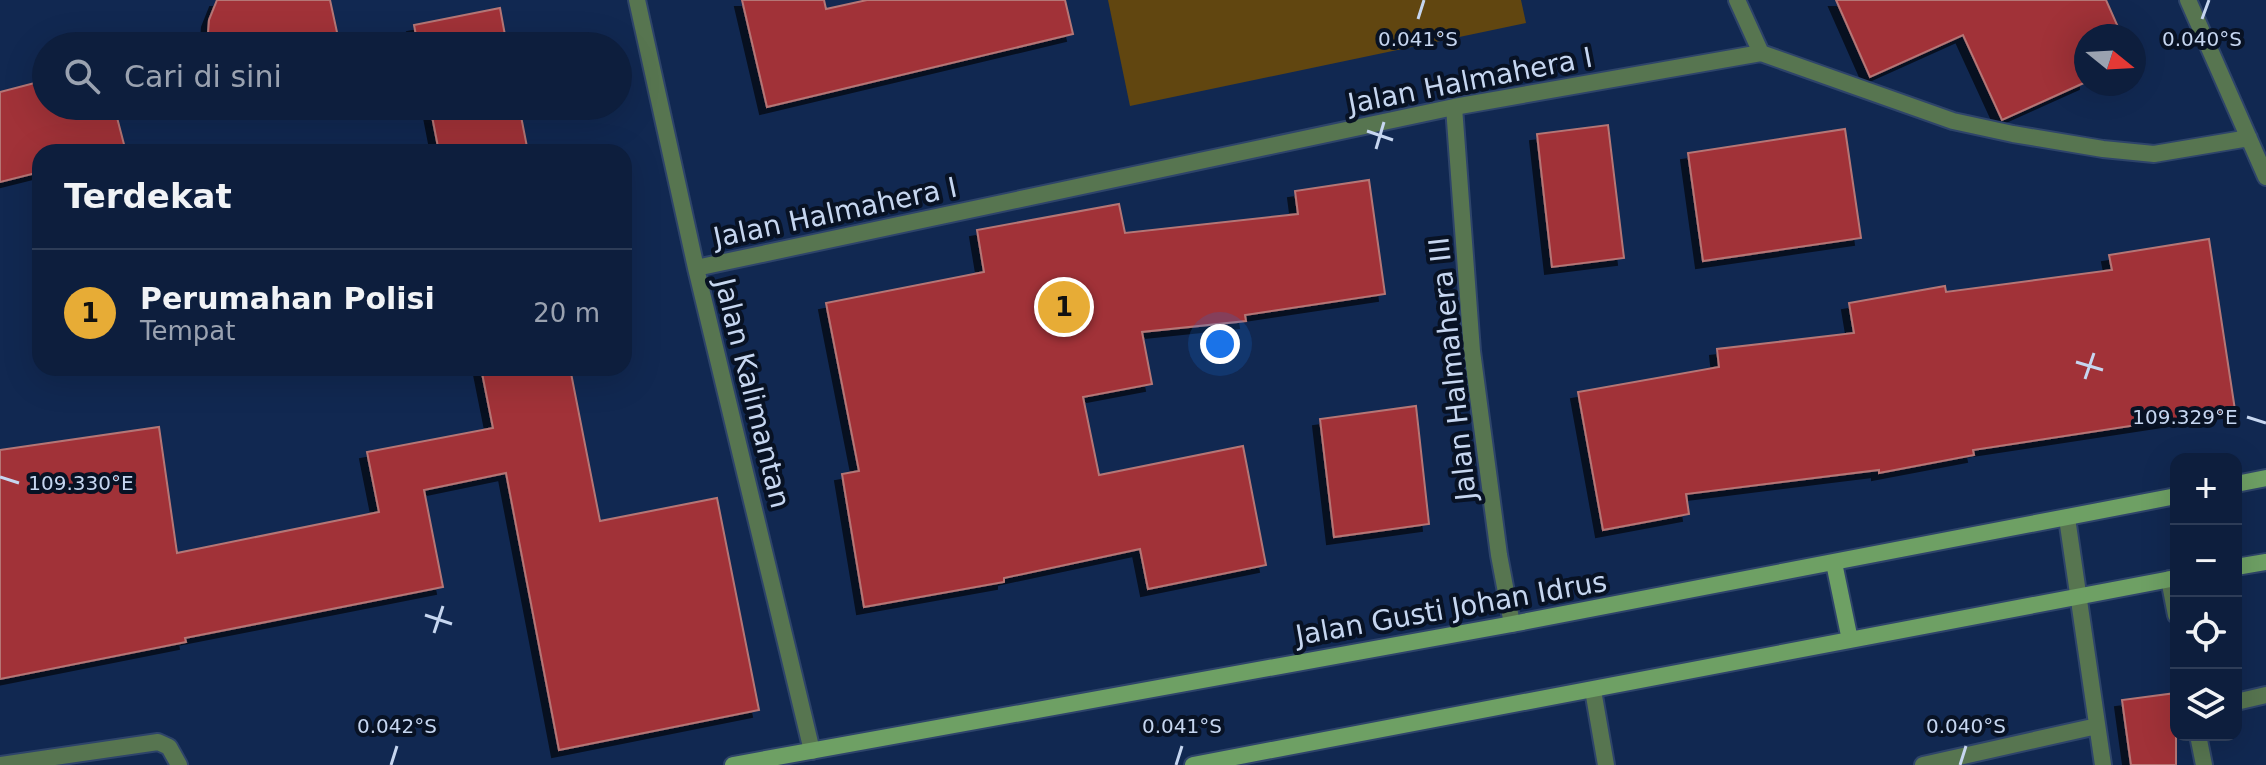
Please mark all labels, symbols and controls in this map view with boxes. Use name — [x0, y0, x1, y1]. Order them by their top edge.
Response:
north arrow — [2074, 24, 2146, 96]
text: 0.041°S — [1378, 27, 1458, 51]
text: 0.040°S — [2162, 27, 2242, 51]
search box — [32, 32, 632, 120]
street label: Jalan Halmahera I — [1343, 41, 1595, 121]
icon: search — [60, 54, 104, 98]
text: Cari di sini — [124, 59, 282, 94]
street label: Jalan Halmahera I — [708, 171, 960, 255]
text: Terdekat — [64, 176, 232, 216]
street label: Jalan Halmahera III — [1422, 236, 1483, 504]
street label: Jalan Kalimantan — [708, 273, 797, 511]
pin: 1 — [1038, 277, 1090, 337]
text: Perumahan Polisi — [140, 281, 435, 316]
text: 1 — [81, 298, 99, 328]
text: 20 m — [533, 298, 600, 328]
text: Tempat — [140, 316, 235, 346]
your location — [1200, 324, 1240, 364]
text: 109.329°E — [2132, 405, 2238, 429]
map controls — [2170, 453, 2242, 741]
button: + — [2170, 453, 2242, 525]
text: 109.330°E — [28, 471, 134, 495]
button: − — [2170, 525, 2242, 597]
street label: Jalan Gusti Johan Idrus — [1291, 565, 1609, 652]
button: locate — [2170, 597, 2242, 669]
button: layers — [2170, 669, 2242, 741]
text: 0.042°S — [357, 714, 437, 738]
text: 0.041°S — [1142, 714, 1222, 738]
text: 0.040°S — [1926, 714, 2006, 738]

